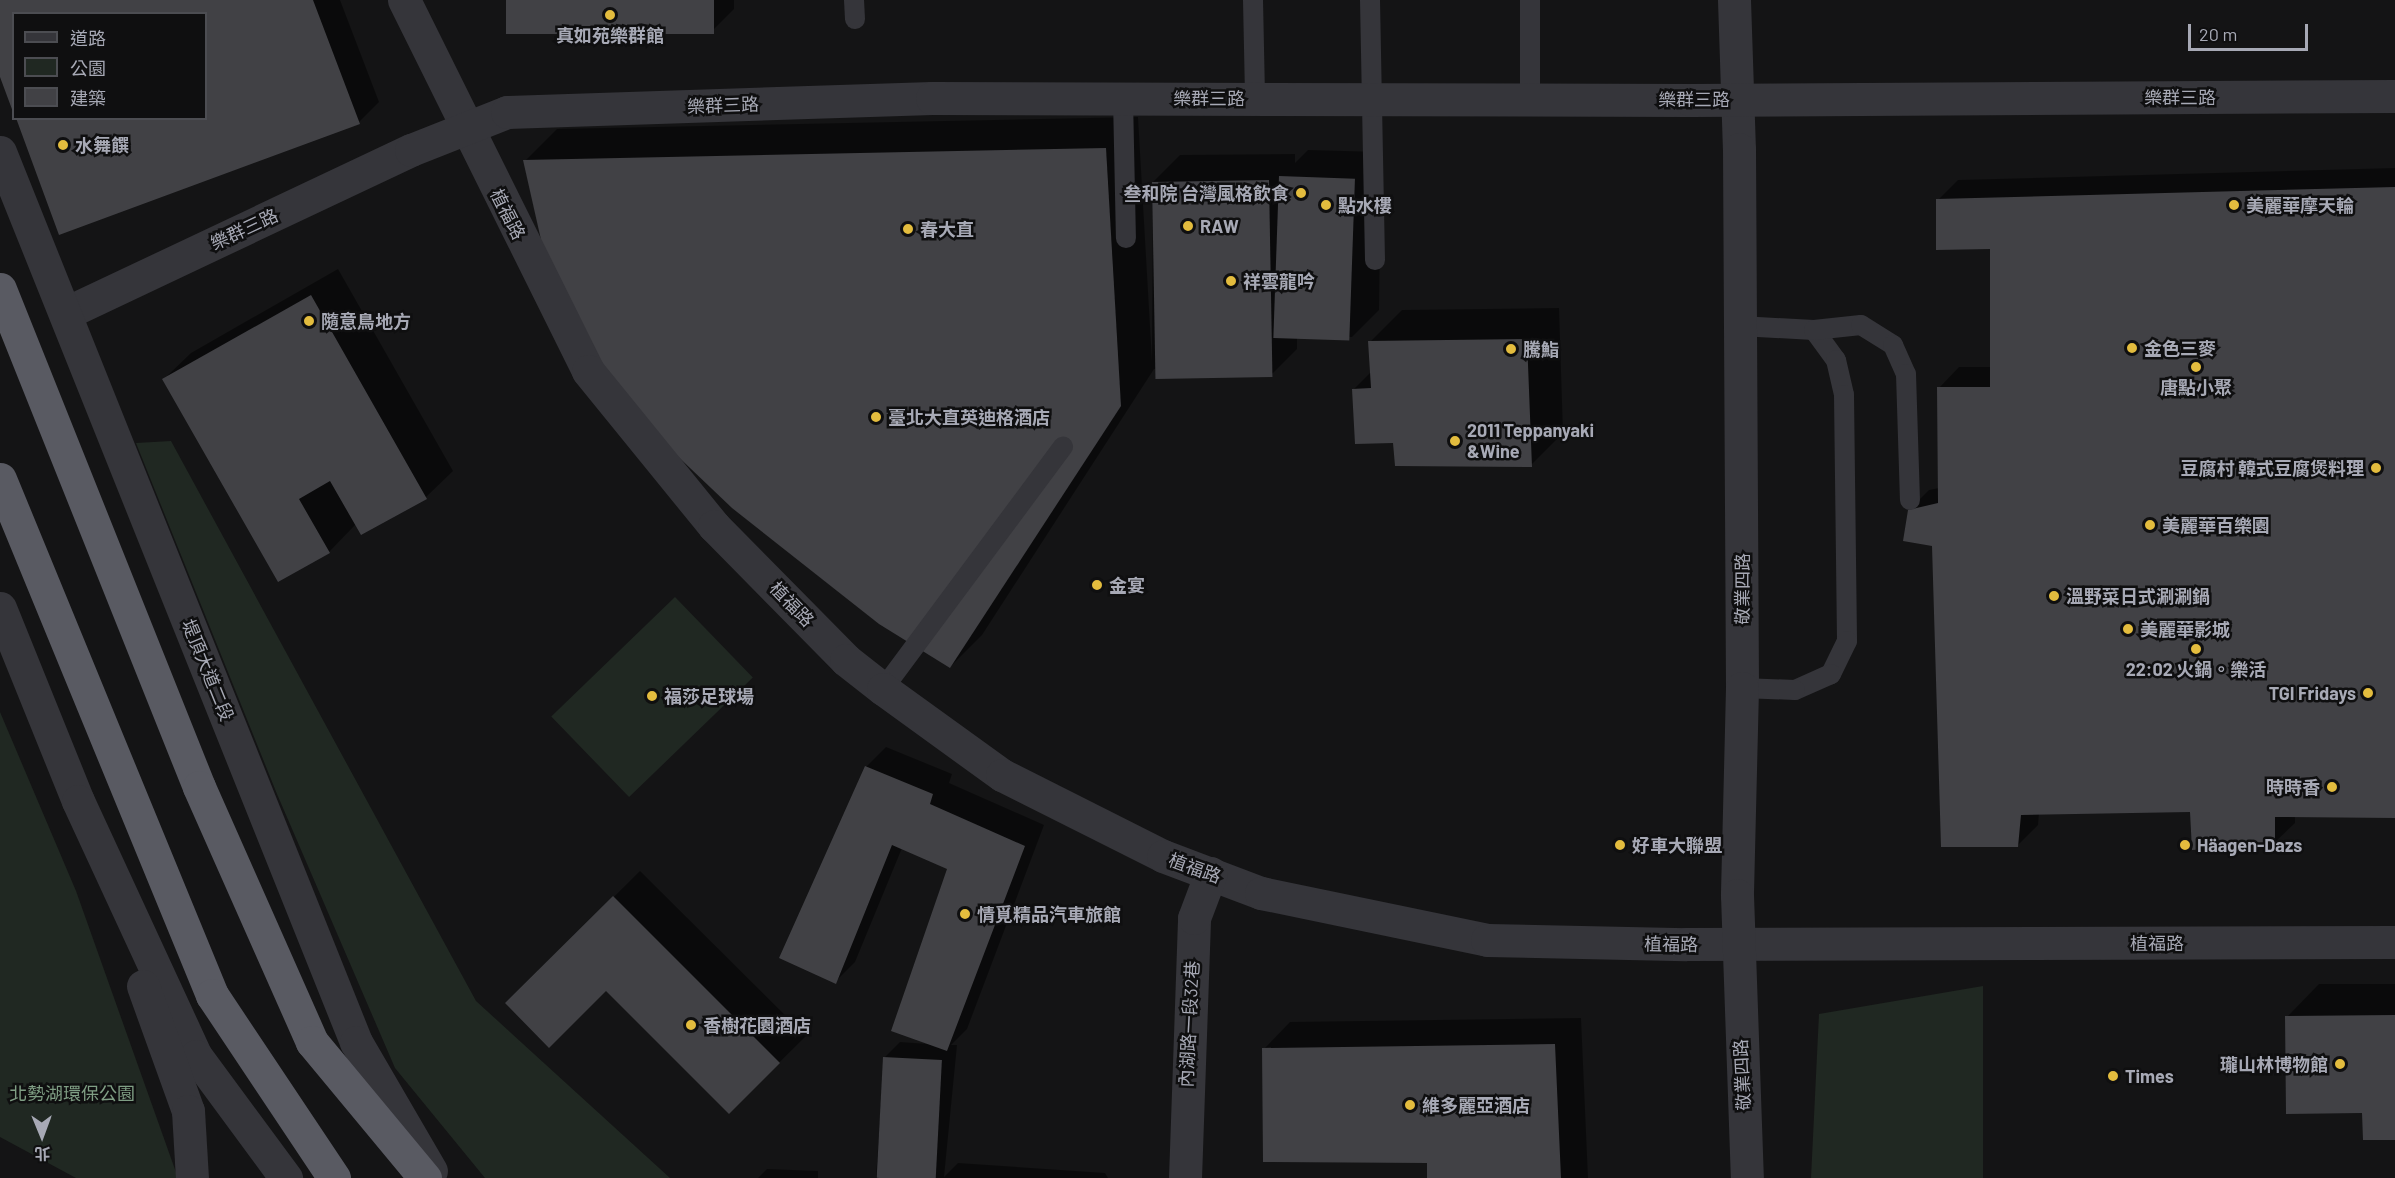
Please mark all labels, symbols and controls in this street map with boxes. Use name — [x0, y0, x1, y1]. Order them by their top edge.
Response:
marker: 真如苑樂群館 — [603, 8, 617, 22]
legend — [12, 12, 207, 120]
scale bar — [2191, 12, 2311, 50]
text: 20 m — [2199, 23, 2237, 45]
place label: 真如苑樂群館 — [556, 24, 664, 46]
text: 道路 — [70, 27, 106, 49]
text: 公園 — [70, 57, 106, 79]
street label: 樂群三路 — [2144, 86, 2216, 108]
text: 建築 — [70, 87, 106, 109]
street label: 樂群三路 — [1173, 87, 1245, 109]
street label: 樂群三路 — [1658, 88, 1730, 110]
street label: 樂群三路 — [687, 93, 759, 117]
place label: 水舞饌 — [75, 134, 129, 156]
marker: 水舞饌 — [56, 138, 70, 152]
place label: 叁和院 台灣風格飲食 — [1123, 182, 1289, 204]
street label: 植福路 — [486, 185, 530, 243]
marker: 叁和院 台灣風格飲食 — [1294, 186, 1308, 200]
place label: 點水樓 — [1338, 194, 1392, 216]
place label: 美麗華摩天輪 — [2246, 194, 2354, 216]
marker: 點水樓 — [1319, 198, 1333, 212]
marker: 美麗華摩天輪 — [2227, 198, 2241, 212]
street label: 樂群三路 — [207, 204, 281, 254]
place label: RAW — [1200, 215, 1239, 237]
place label: 春大直 — [920, 218, 974, 240]
marker: RAW — [1181, 219, 1195, 233]
marker: 春大直 — [901, 222, 915, 236]
place label: 祥雲龍吟 — [1243, 270, 1315, 292]
marker: 祥雲龍吟 — [1224, 274, 1238, 288]
place label: 隨意鳥地方 — [321, 310, 411, 332]
marker: 隨意鳥地方 — [302, 314, 316, 328]
place label: 金色三麥 — [2144, 337, 2216, 359]
place label: 騰鮨 — [1523, 338, 1559, 360]
marker: 金色三麥 — [2125, 341, 2139, 355]
marker: 騰鮨 — [1504, 342, 1518, 356]
marker: 唐點小聚 — [2189, 360, 2203, 374]
place label: 唐點小聚 — [2160, 376, 2232, 398]
place label: 臺北大直英迪格酒店 — [888, 406, 1050, 428]
marker: 臺北大直英迪格酒店 — [869, 410, 883, 424]
place label: 2011 Teppanyaki &Wine — [1467, 420, 1594, 462]
marker: 2011 Teppanyaki &Wine — [1448, 434, 1462, 448]
place label: 豆腐村 韓式豆腐煲料理 — [2180, 457, 2364, 479]
marker: 豆腐村 韓式豆腐煲料理 — [2369, 461, 2383, 475]
place label: 美麗華百樂園 — [2162, 514, 2270, 536]
marker: 美麗華百樂園 — [2143, 518, 2157, 532]
street label: 敬業四路 — [1731, 553, 1753, 625]
place label: 金宴 — [1109, 574, 1145, 596]
street label: 植福路 — [765, 577, 819, 631]
marker: 金宴 — [1090, 578, 1104, 592]
place label: 溫野菜日式涮涮鍋 — [2066, 585, 2210, 607]
marker: 溫野菜日式涮涮鍋 — [2047, 589, 2061, 603]
street label: 堤頂大道二段 — [178, 616, 238, 724]
place label: 美麗華影城 — [2140, 618, 2230, 640]
marker: 美麗華影城 — [2121, 622, 2135, 636]
marker: 22:02 火鍋。樂活 — [2189, 642, 2203, 656]
place label: 22:02 火鍋。樂活 — [2126, 658, 2266, 680]
place label: TGI Fridays — [2269, 682, 2356, 704]
place label: 福莎足球場 — [664, 685, 754, 707]
marker: TGI Fridays — [2361, 686, 2375, 700]
marker: 福莎足球場 — [645, 689, 659, 703]
place label: 時時香 — [2266, 776, 2320, 798]
marker: 時時香 — [2325, 780, 2339, 794]
place label: 好車大聯盟 — [1632, 834, 1722, 856]
place label: Häagen-Dazs — [2197, 834, 2302, 856]
marker: 好車大聯盟 — [1613, 838, 1627, 852]
marker: Häagen-Dazs — [2178, 838, 2192, 852]
street label: 植福路 — [1166, 849, 1224, 887]
place label: 情覓精品汽車旅館 — [977, 903, 1121, 925]
marker: 情覓精品汽車旅館 — [958, 907, 972, 921]
street label: 植福路 — [2130, 932, 2184, 954]
street label: 植福路 — [1644, 933, 1698, 955]
street label: 內湖路一段32巷 — [1175, 960, 1203, 1088]
place label: 香樹花園酒店 — [703, 1014, 811, 1036]
marker: 香樹花園酒店 — [684, 1018, 698, 1032]
street label: 敬業四路 — [1729, 1038, 1755, 1112]
place label: 瓏山林博物館 — [2220, 1053, 2328, 1075]
marker: 瓏山林博物館 — [2333, 1057, 2347, 1071]
place label: Times — [2125, 1065, 2174, 1087]
marker: Times — [2106, 1069, 2120, 1083]
park label: 北勢湖環保公園 — [9, 1082, 135, 1104]
place label: 維多麗亞酒店 — [1422, 1094, 1530, 1116]
marker: 維多麗亞酒店 — [1403, 1098, 1417, 1112]
north arrow — [12, 1106, 72, 1166]
text: 北 — [34, 1145, 51, 1164]

